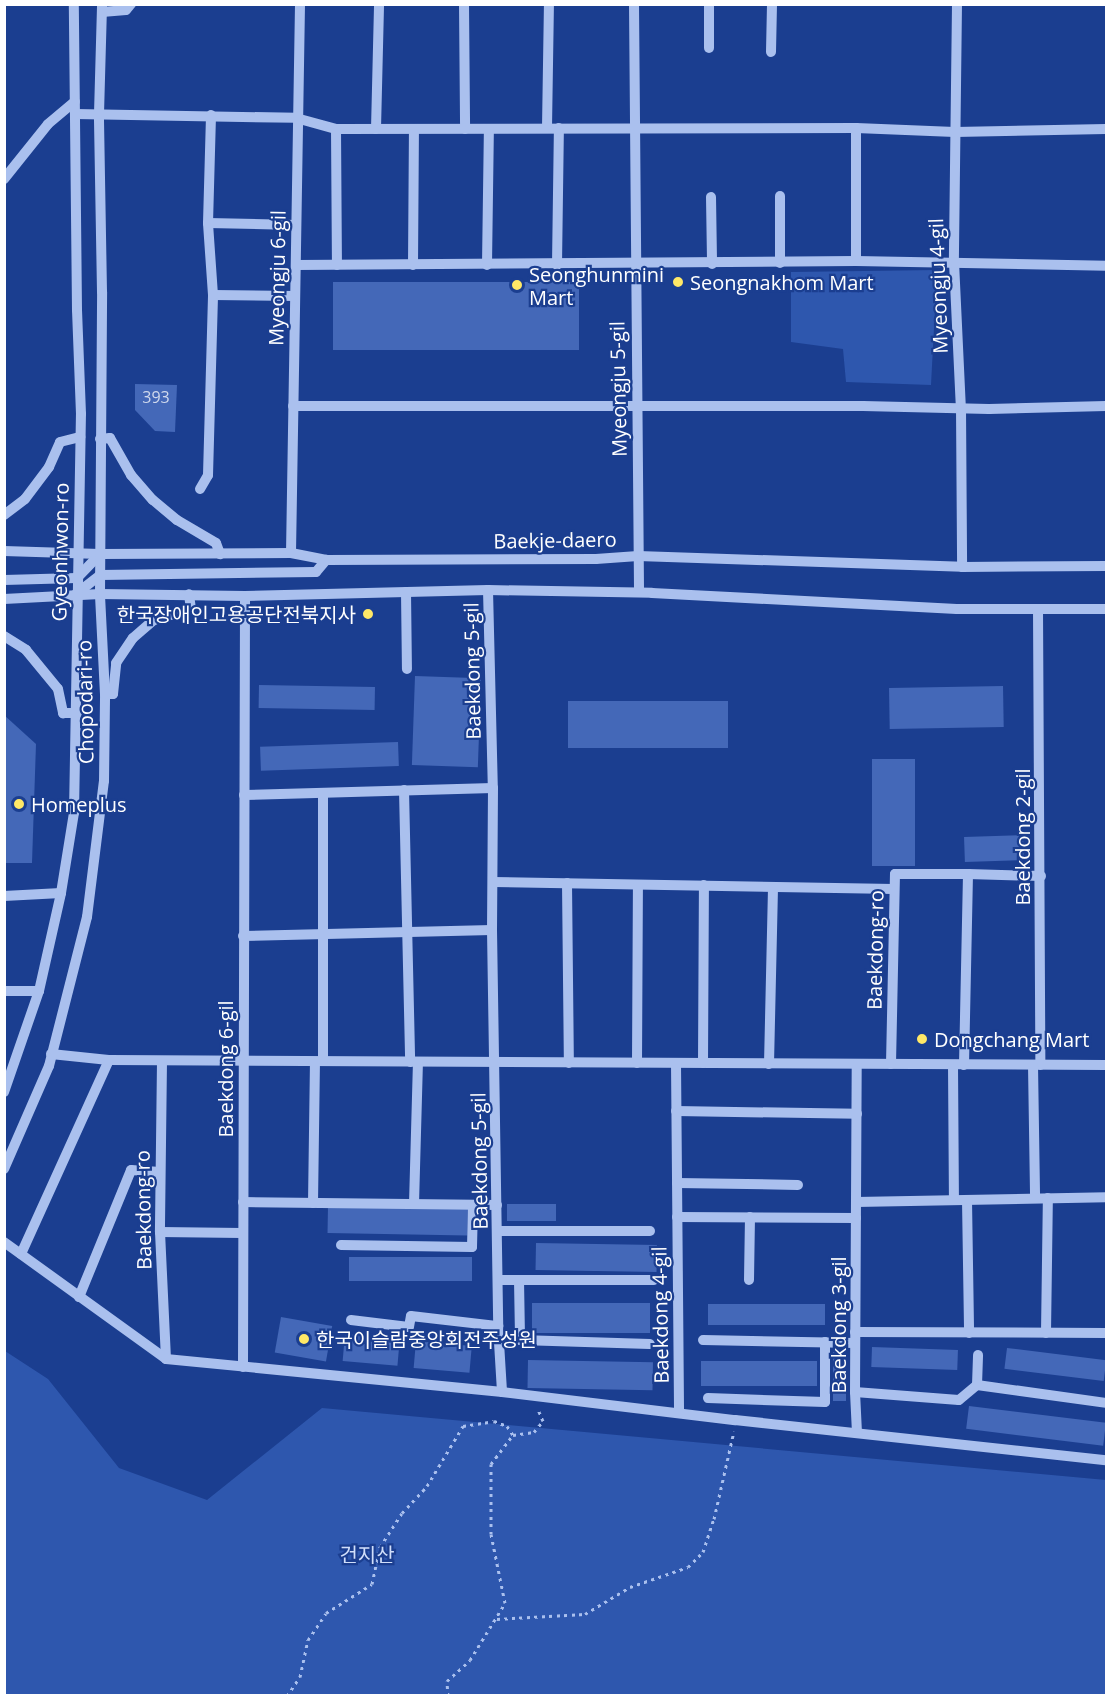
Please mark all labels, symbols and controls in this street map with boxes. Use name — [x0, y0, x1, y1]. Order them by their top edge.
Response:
street label: Myeongju 6-gil — [264, 210, 290, 346]
street label: Myeongju 4-gil — [924, 218, 952, 354]
place label: Seonghunmini Mart — [529, 262, 664, 309]
place label: Seongnakhom Mart — [690, 270, 874, 294]
marker: Seongnakhom Mart — [671, 275, 685, 289]
marker: Seonghunmini Mart — [510, 278, 524, 292]
street label: Myeongju 5-gil — [605, 321, 631, 457]
house number: 393 — [142, 387, 170, 407]
street label: Gyeonhwon-ro — [47, 482, 73, 622]
street label: Baekje-daero — [493, 527, 617, 553]
place label: 한국장애인고용공단전북지사 — [117, 602, 356, 626]
street label: Baekdong 5-gil — [459, 602, 485, 740]
marker: 한국장애인고용공단전북지사 — [361, 607, 375, 621]
street label: Chopodari-ro — [72, 640, 98, 764]
street label: Baekdong 2-gil — [1010, 768, 1034, 906]
place label: Homeplus — [31, 792, 127, 816]
marker: Homeplus — [12, 797, 26, 811]
street label: Baekdong-ro — [862, 890, 888, 1010]
street label: Baekdong 6-gil — [213, 1000, 237, 1138]
place label: Dongchang Mart — [934, 1027, 1089, 1051]
marker: Dongchang Mart — [915, 1032, 929, 1046]
street label: Baekdong 5-gil — [466, 1092, 492, 1230]
street label: Baekdong-ro — [130, 1150, 156, 1270]
street label: Baekdong 4-gil — [647, 1246, 673, 1384]
street label: Baekdong 3-gil — [826, 1256, 850, 1394]
place label: 한국이슬람중앙회전주성원 — [316, 1327, 537, 1351]
marker: 한국이슬람중앙회전주성원 — [297, 1332, 311, 1346]
park label: 건지산 — [339, 1542, 395, 1566]

